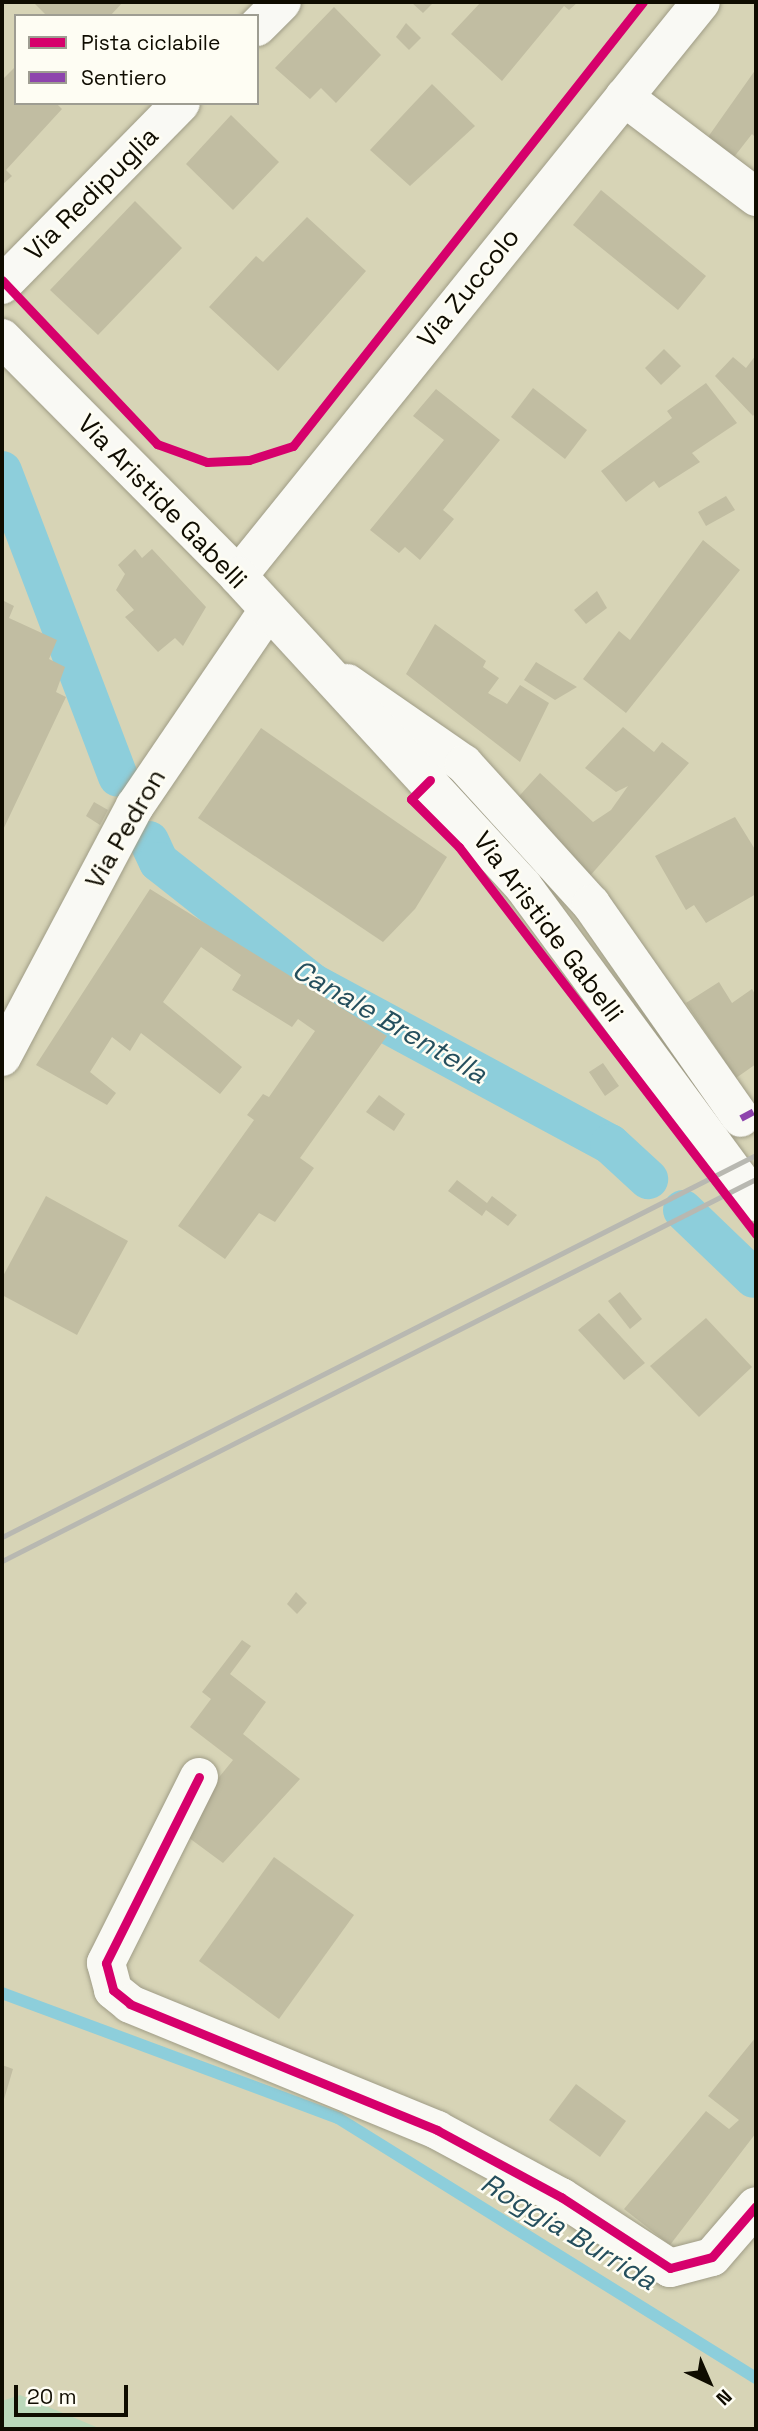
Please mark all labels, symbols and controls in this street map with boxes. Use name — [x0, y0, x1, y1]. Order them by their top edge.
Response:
legend — [14, 14, 259, 105]
text: Pista ciclabile — [81, 29, 220, 56]
text: Sentiero — [81, 64, 167, 91]
street label: Via Redipuglia — [19, 121, 165, 267]
street label: Via Zuccolo — [411, 222, 527, 354]
street label: Via Aristide Gabelli — [71, 408, 253, 596]
street label: Via Pedron — [79, 764, 173, 894]
street label: Via Aristide Gabelli — [466, 826, 630, 1028]
water label: Canale Brentella — [287, 952, 493, 1090]
water label: Roggia Burrida — [475, 2165, 663, 2297]
north arrow — [674, 2347, 744, 2417]
scale bar — [18, 2372, 131, 2416]
text: 20 m — [27, 2383, 77, 2410]
text: N — [711, 2384, 737, 2411]

